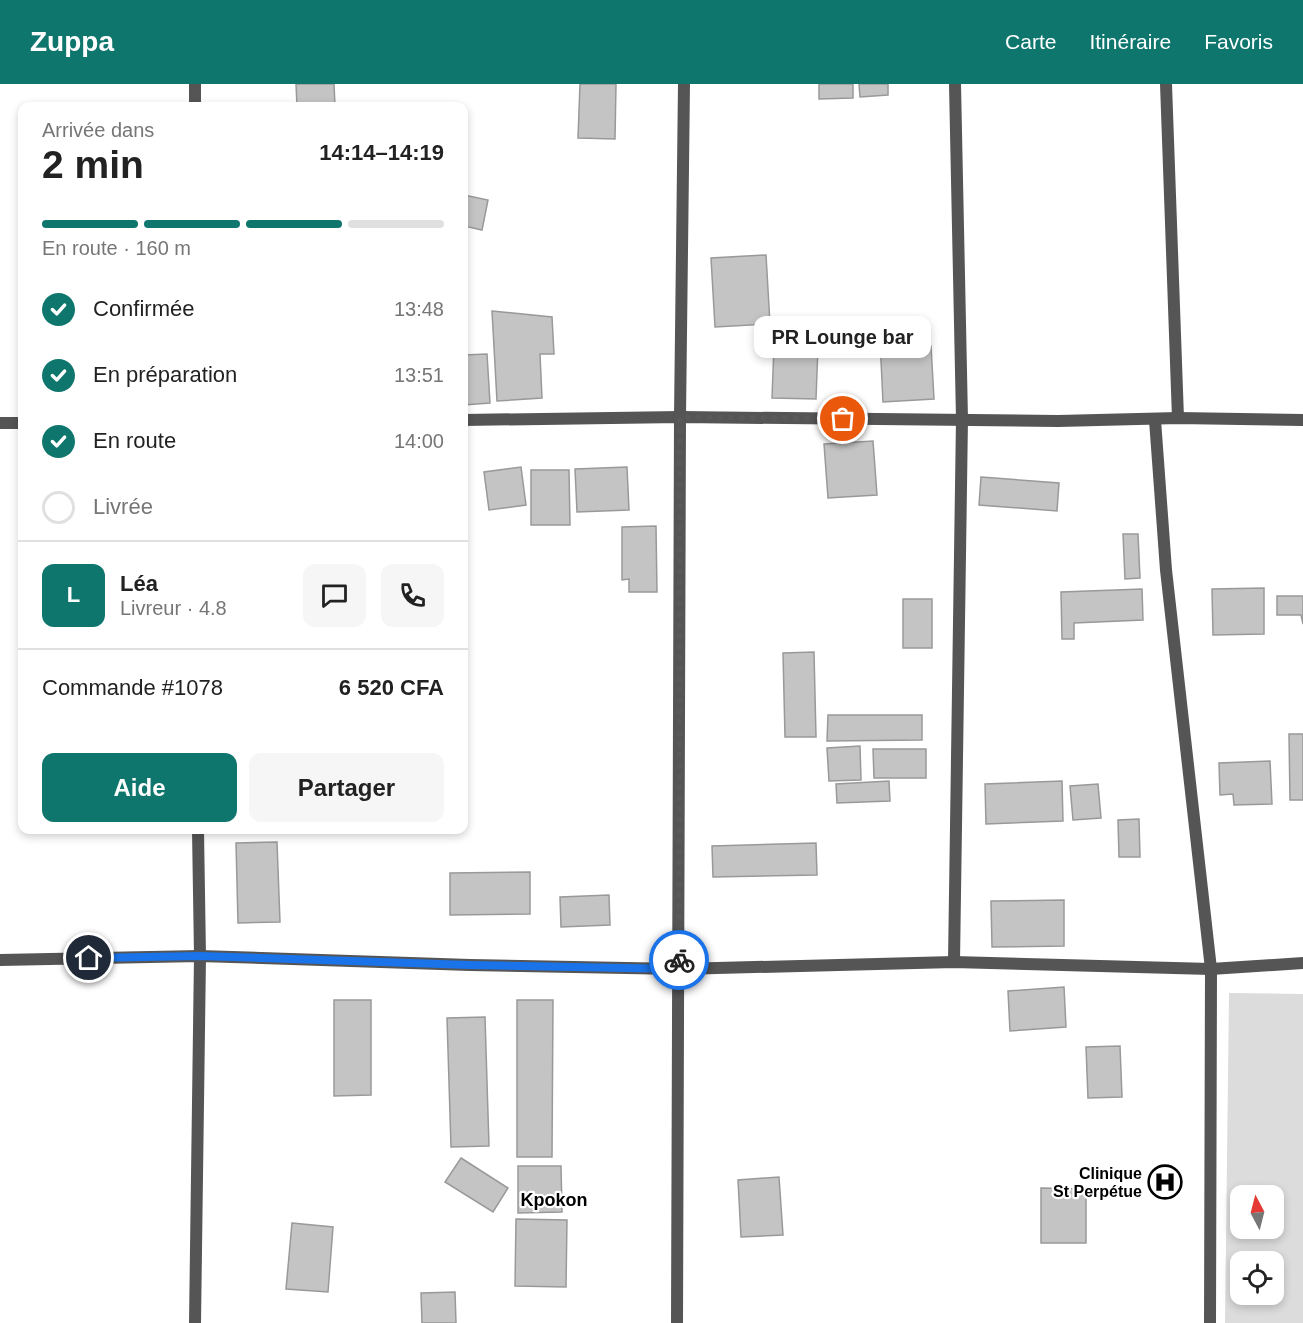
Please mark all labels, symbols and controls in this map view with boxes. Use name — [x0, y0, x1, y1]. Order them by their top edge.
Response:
text: Zuppa — [30, 26, 114, 57]
text: Carte — [1005, 30, 1056, 53]
text: Itinéraire — [1089, 30, 1171, 53]
text: Favoris — [1204, 30, 1273, 53]
text: Arrivée dans — [42, 119, 154, 141]
text: 14:14–14:19 — [319, 140, 444, 165]
text: 2 min — [42, 143, 144, 186]
text: En route · 160 m — [42, 237, 191, 259]
icon: check — [42, 293, 75, 326]
text: Confirmée — [93, 296, 194, 321]
text: 13:48 — [394, 298, 444, 320]
callout: PR Lounge bar — [754, 317, 932, 359]
text: PR Lounge bar — [771, 326, 914, 348]
icon: check — [42, 359, 75, 392]
text: En préparation — [93, 362, 237, 387]
text: 13:51 — [394, 364, 444, 386]
pin — [817, 393, 868, 444]
icon: bag — [826, 402, 859, 435]
icon: check — [42, 425, 75, 458]
text: En route — [93, 428, 176, 453]
text: 14:00 — [394, 430, 444, 452]
text: Livrée — [93, 494, 153, 519]
button: chat — [303, 564, 366, 627]
button: phone — [381, 564, 444, 627]
text: Léa — [120, 571, 158, 596]
text: L — [67, 582, 80, 607]
text: Livreur · 4.8 — [120, 597, 227, 619]
text: Commande #1078 — [42, 675, 223, 700]
text: 6 520 CFA — [339, 675, 444, 700]
button: Aide — [42, 753, 237, 822]
button: Partager — [249, 753, 444, 822]
courier — [649, 930, 709, 990]
pin — [63, 932, 114, 983]
icon: home — [72, 941, 105, 974]
icon: bike — [663, 944, 696, 977]
hospital icon: Clinique St Perpétue — [1147, 1164, 1183, 1200]
place label: Clinique St Perpétue — [1053, 1165, 1142, 1200]
north arrow — [1230, 1185, 1284, 1239]
map controls — [1230, 1185, 1284, 1305]
district label: Kpokon — [521, 1190, 588, 1210]
button: locate — [1230, 1251, 1284, 1305]

